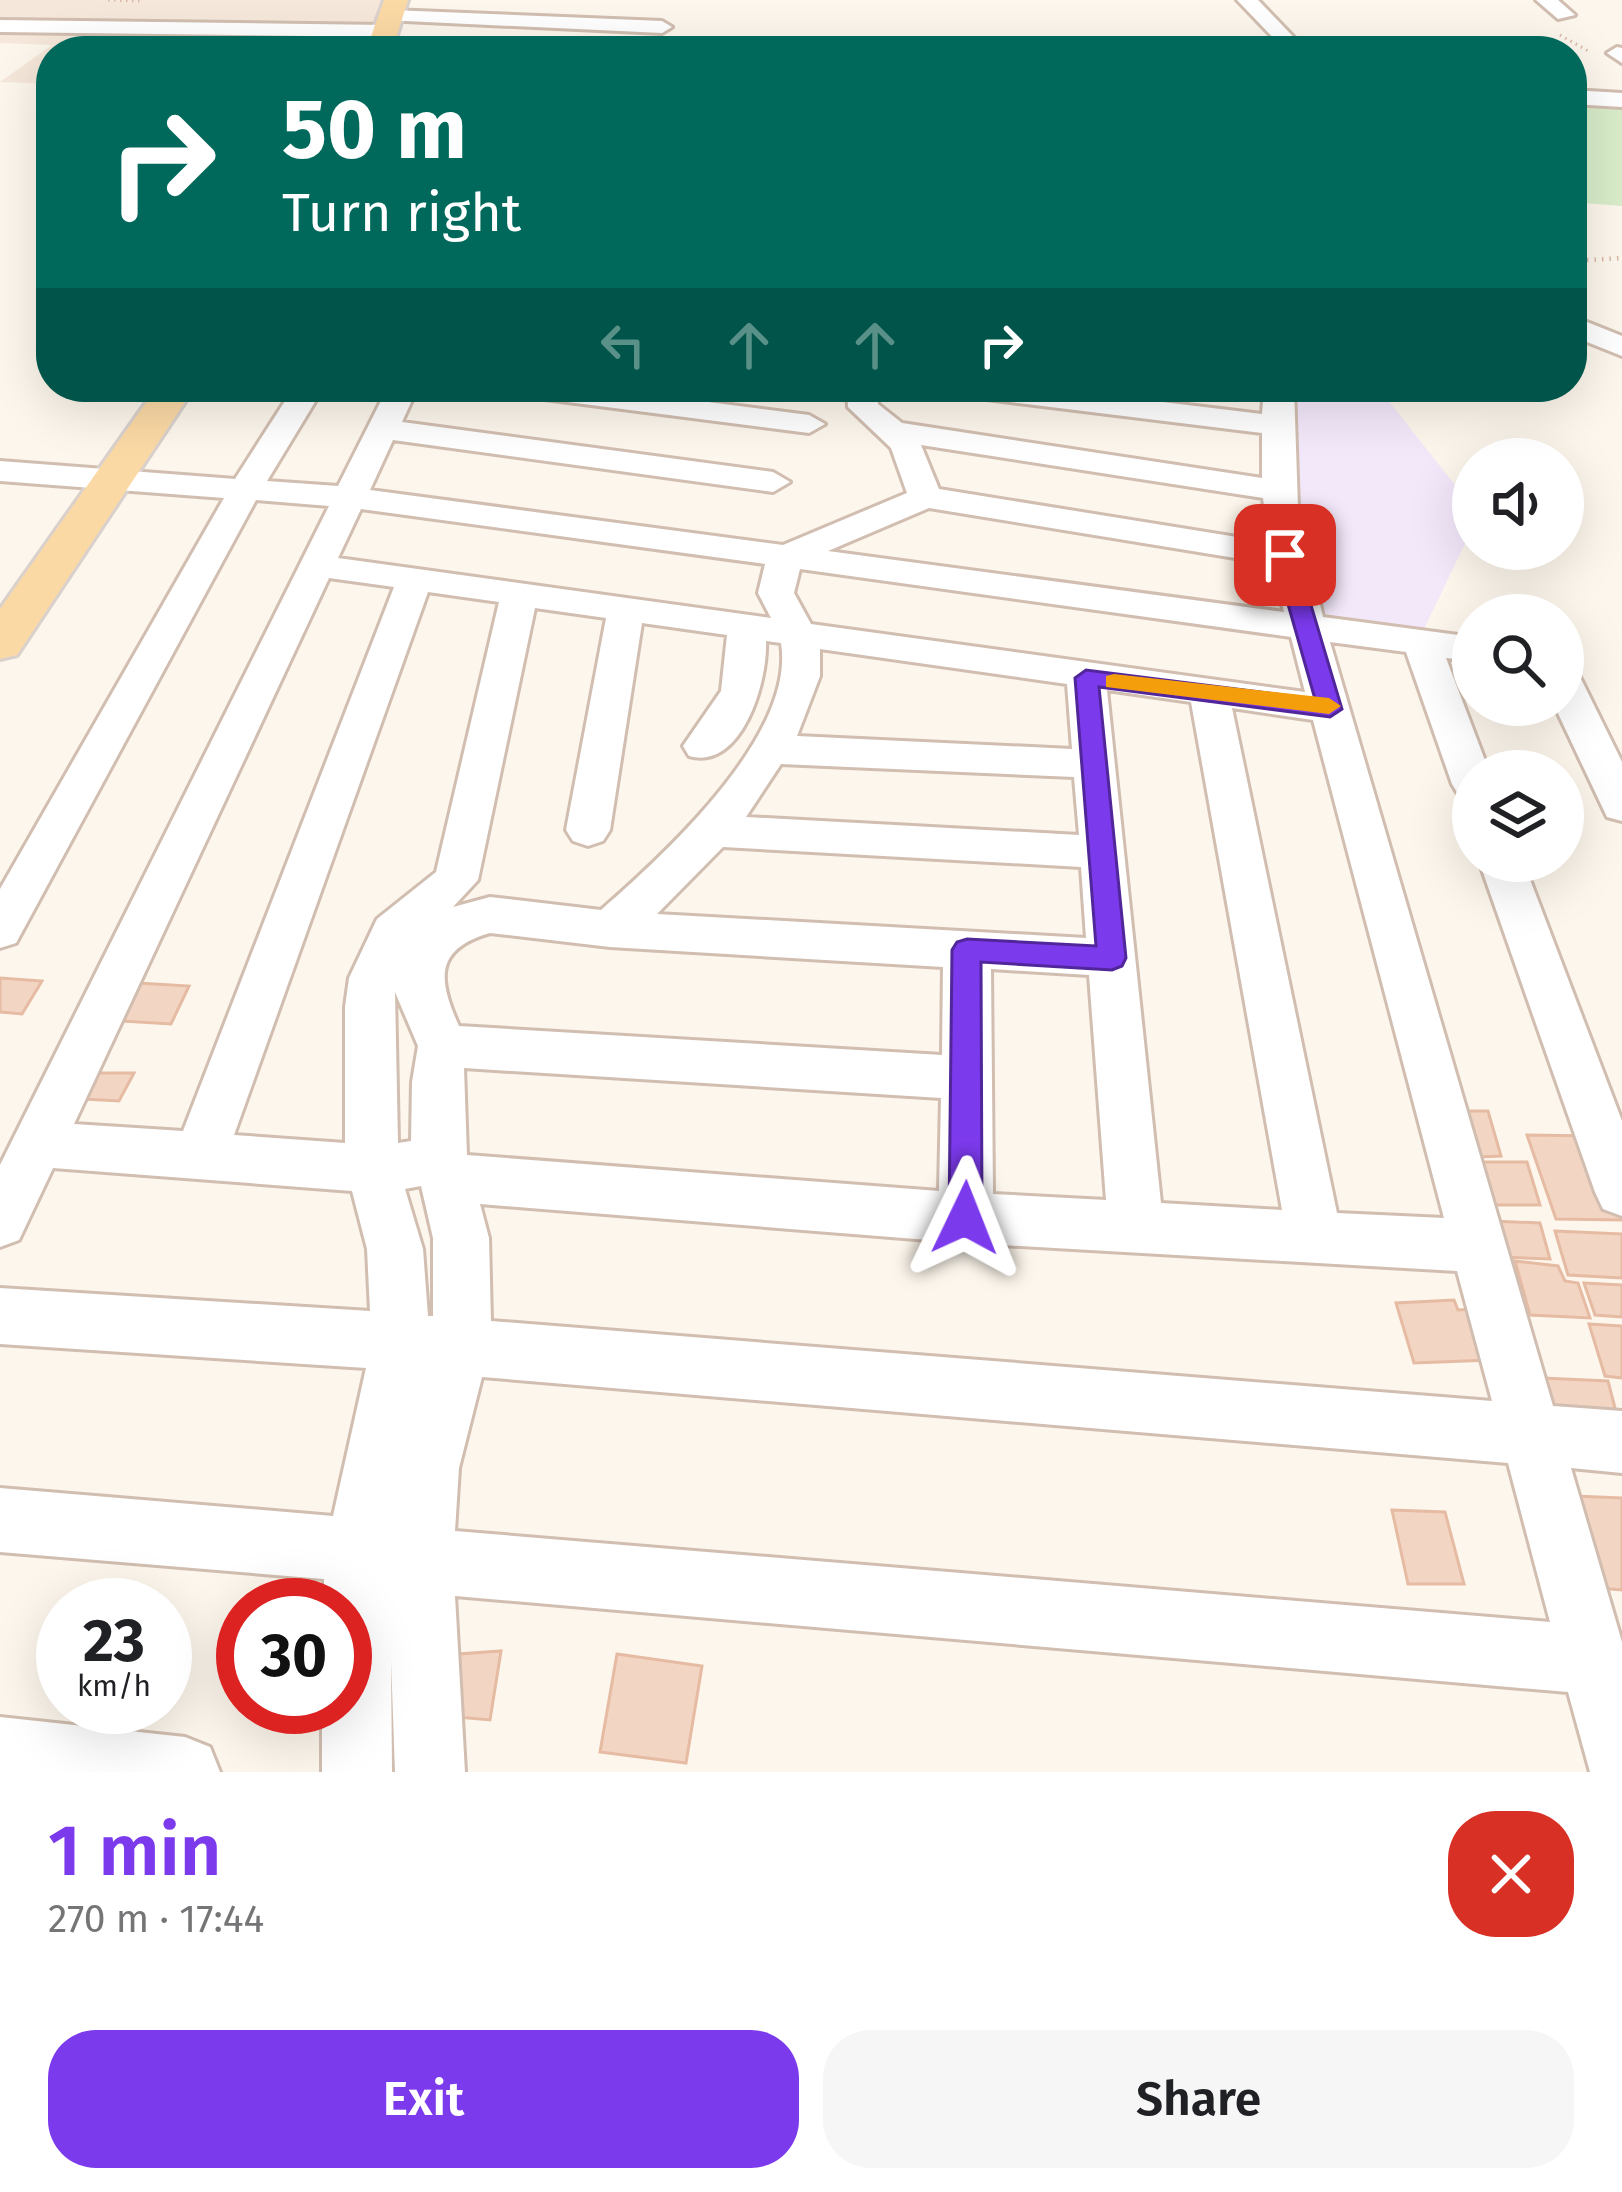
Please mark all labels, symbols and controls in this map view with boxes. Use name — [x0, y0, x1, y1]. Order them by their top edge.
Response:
text: 50 m — [282, 79, 467, 180]
icon: right — [84, 84, 240, 240]
text: Turn right — [282, 181, 521, 245]
icon: left — [590, 312, 656, 378]
icon: ahead — [716, 312, 782, 378]
icon: ahead — [842, 312, 908, 378]
icon: right — [968, 312, 1034, 378]
map controls — [1452, 438, 1584, 882]
button: sound — [1452, 438, 1584, 570]
pin — [1234, 504, 1336, 606]
icon: arrive — [1252, 522, 1318, 588]
button: search — [1452, 594, 1584, 726]
button: layers — [1452, 750, 1584, 882]
position arrow — [902, 1155, 1028, 1281]
speed limit sign: 30 — [216, 1578, 372, 1734]
text: 23 — [83, 1605, 145, 1677]
text: km/h — [77, 1668, 151, 1704]
text: 1 min — [48, 1808, 221, 1894]
button: close — [1448, 1811, 1574, 1937]
text: 270 m · 17:44 — [48, 1896, 264, 1942]
button: Exit — [48, 2030, 799, 2168]
button: Share — [823, 2030, 1574, 2168]

